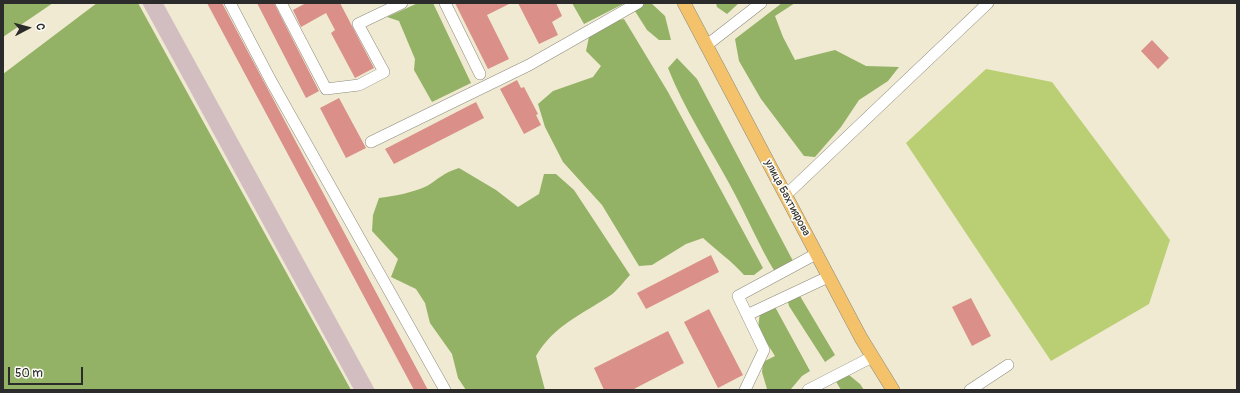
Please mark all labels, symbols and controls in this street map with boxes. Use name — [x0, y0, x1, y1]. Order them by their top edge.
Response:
north arrow — [8, 8, 48, 48]
text: С — [34, 23, 47, 31]
street label: улица Бахтиярова — [761, 158, 813, 238]
scale bar — [10, 359, 85, 385]
text: 50 m — [15, 366, 43, 381]

